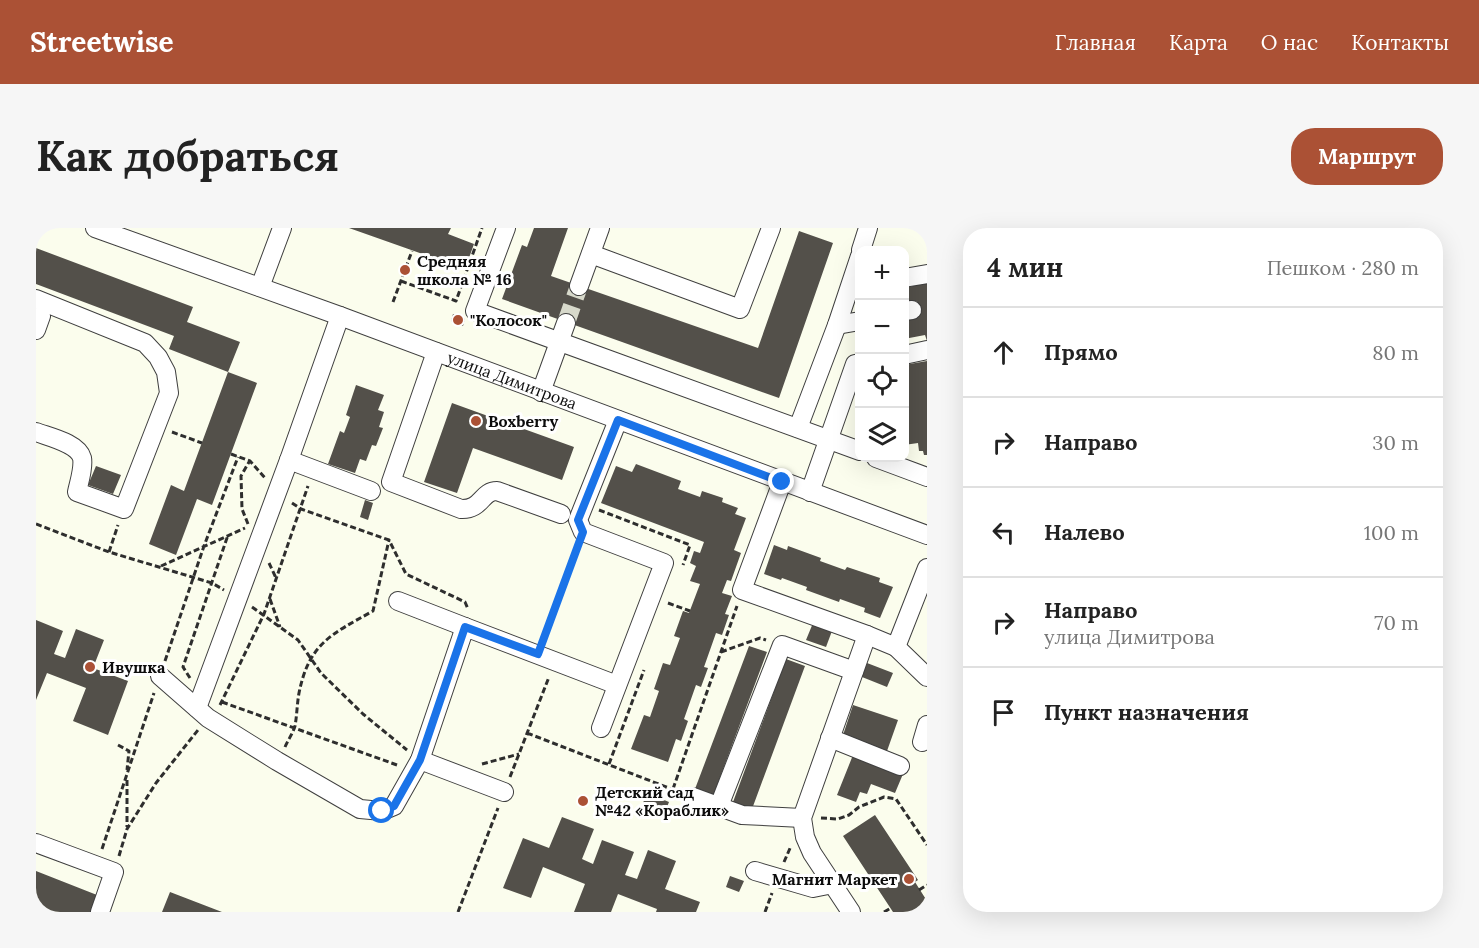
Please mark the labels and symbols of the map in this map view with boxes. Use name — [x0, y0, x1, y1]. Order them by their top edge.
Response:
place label: Средняя школа № 16 — [417, 251, 512, 289]
marker: Средняя школа № 16 — [398, 263, 412, 277]
place label: "Колосок" — [470, 310, 547, 330]
marker: "Колосок" — [451, 313, 465, 327]
street label: улица Димитрова — [445, 347, 580, 413]
place label: Boxberry — [488, 411, 559, 431]
marker: Boxberry — [469, 414, 483, 428]
route end — [768, 468, 794, 494]
place label: Ивушка — [102, 657, 166, 677]
marker: Ивушка — [83, 660, 97, 674]
place label: Детский сад №42 «Кораблик» — [595, 782, 729, 820]
marker: Детский сад №42 «Кораблик» — [576, 794, 590, 808]
route start — [368, 797, 394, 823]
place label: Магнит Маркет — [772, 869, 898, 889]
marker: Магнит Маркет — [902, 872, 916, 886]

